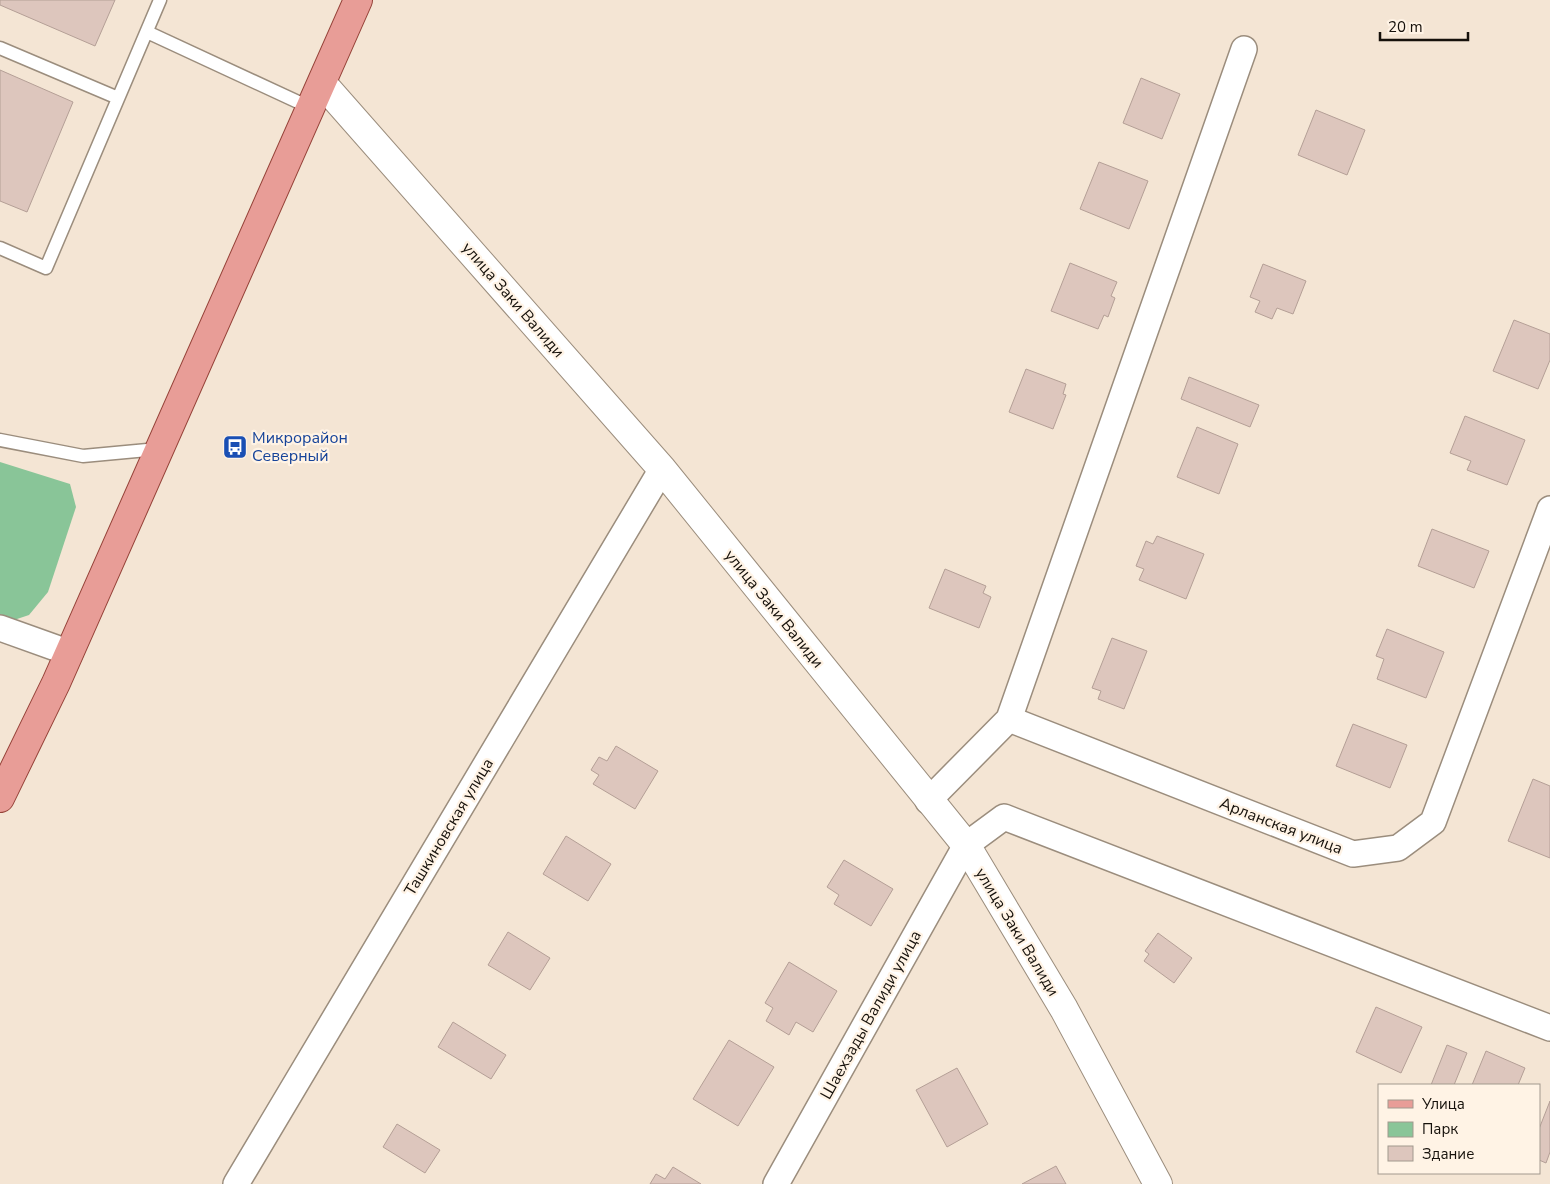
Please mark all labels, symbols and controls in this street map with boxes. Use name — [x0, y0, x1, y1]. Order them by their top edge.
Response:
scale bar — [1380, 10, 1468, 42]
text: 20 m — [1388, 17, 1423, 37]
street label: улица Заки Валиди — [457, 238, 569, 362]
place label: Микрорайон Северный — [252, 427, 348, 467]
bus stop icon: Микрорайон Северный — [222, 434, 248, 460]
street label: улица Заки Валиди — [719, 545, 829, 673]
street label: Ташкиновская улица — [399, 754, 499, 900]
street label: Арланская улица — [1216, 792, 1346, 860]
street label: улица Заки Валиди — [970, 864, 1064, 1000]
street label: Шаехзады Валиди улица — [815, 927, 927, 1103]
legend — [1378, 1084, 1540, 1174]
text: Улица — [1421, 1094, 1465, 1114]
text: Парк — [1422, 1119, 1458, 1139]
text: Здание — [1422, 1144, 1474, 1164]

